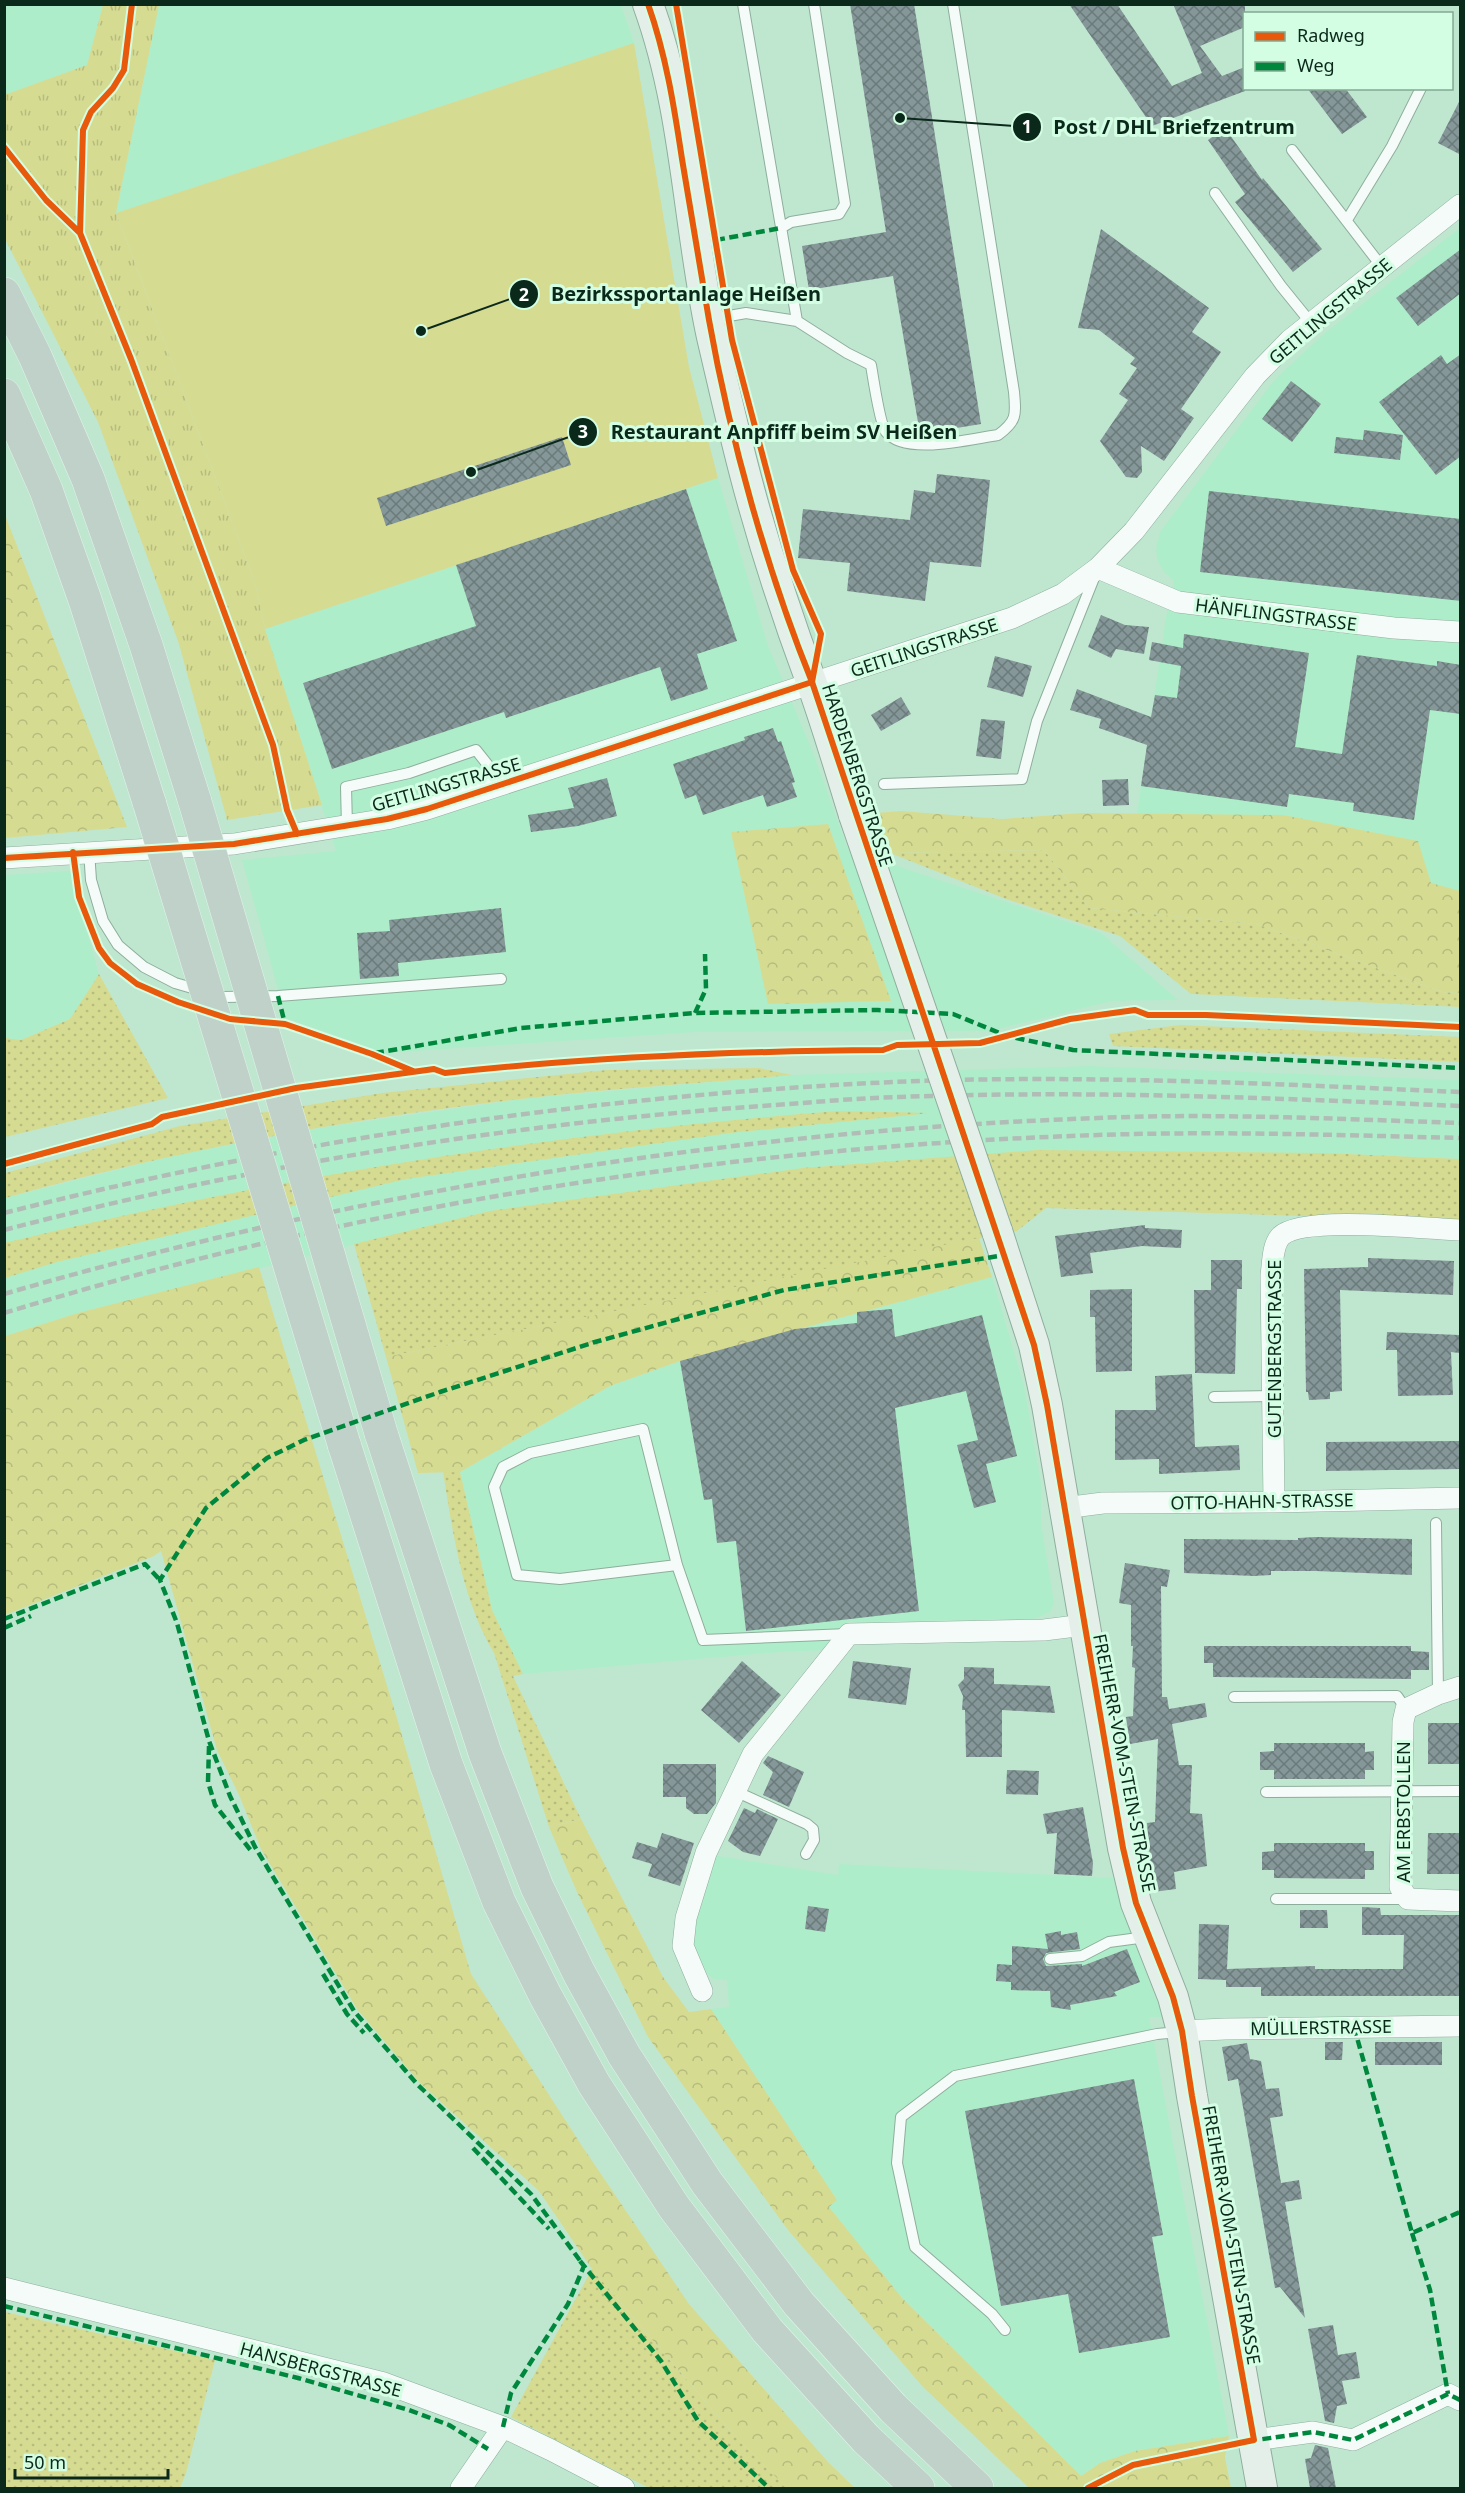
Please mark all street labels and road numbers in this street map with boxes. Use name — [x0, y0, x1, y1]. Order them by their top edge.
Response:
street label: GEITLINGSTRASSE — [1263, 252, 1397, 370]
street label: HÄNFLINGSTRASSE — [1194, 592, 1358, 636]
street label: GEITLINGSTRASSE — [847, 612, 1001, 682]
street label: HARDENBERGSTRASSE — [817, 680, 899, 870]
street label: GEITLINGSTRASSE — [369, 751, 523, 817]
street label: GUTENBERGSTRASSE — [1262, 1260, 1286, 1438]
street label: OTTO-HAHN-STRASSE — [1170, 1487, 1354, 1515]
street label: FREIHERR-VOM-STEIN-STRASSE — [1088, 1632, 1162, 1894]
street label: AM ERBSTOLLEN — [1391, 1741, 1415, 1883]
street label: MÜLLERSTRASSE — [1250, 2014, 1392, 2040]
street label: FREIHERR-VOM-STEIN-STRASSE — [1197, 2103, 1267, 2367]
street label: HANSBERGSTRASSE — [237, 2336, 405, 2402]

